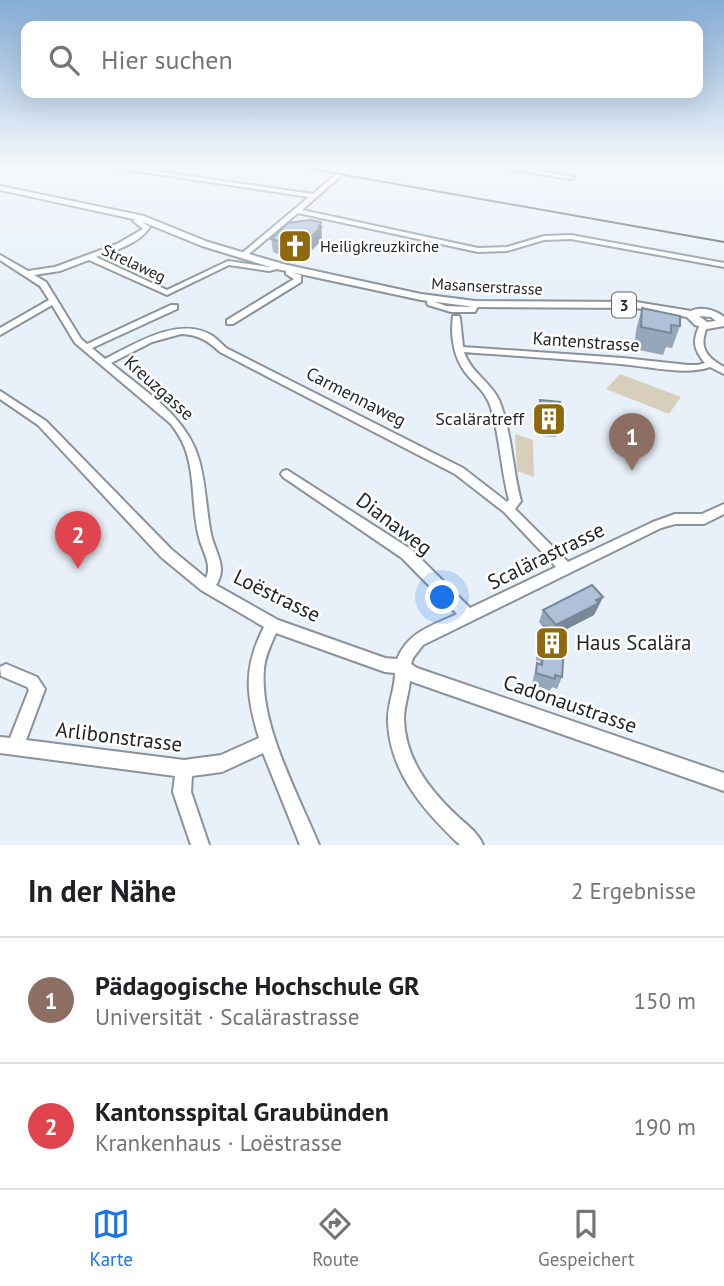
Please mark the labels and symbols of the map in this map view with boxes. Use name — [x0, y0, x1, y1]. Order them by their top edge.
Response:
church icon: Heiligkreuzkirche — [276, 227, 314, 265]
place label: Heiligkreuzkirche — [320, 236, 439, 256]
street label: Strelaweg — [99, 240, 169, 286]
street label: Masanserstrasse — [431, 273, 543, 299]
road number: 3 — [612, 292, 636, 318]
street label: Kantenstrasse — [532, 326, 640, 357]
street label: Kreuzgasse — [120, 350, 199, 425]
street label: Carmennaweg — [302, 362, 410, 432]
building icon: Scaläratreff — [530, 400, 568, 438]
place label: Scaläratreff — [435, 407, 525, 430]
pin: 1 — [609, 413, 655, 471]
street label: Dianaweg — [351, 486, 438, 561]
pin: 2 — [55, 511, 101, 569]
street label: Scalärastrasse — [483, 516, 609, 596]
street label: Loëstrasse — [229, 563, 325, 628]
your location — [425, 580, 459, 614]
building icon: Haus Scalära — [533, 624, 571, 662]
place label: Haus Scalära — [576, 629, 691, 656]
street label: Cadonaustrasse — [500, 668, 641, 739]
street label: Arlibonstrasse — [54, 715, 184, 758]

